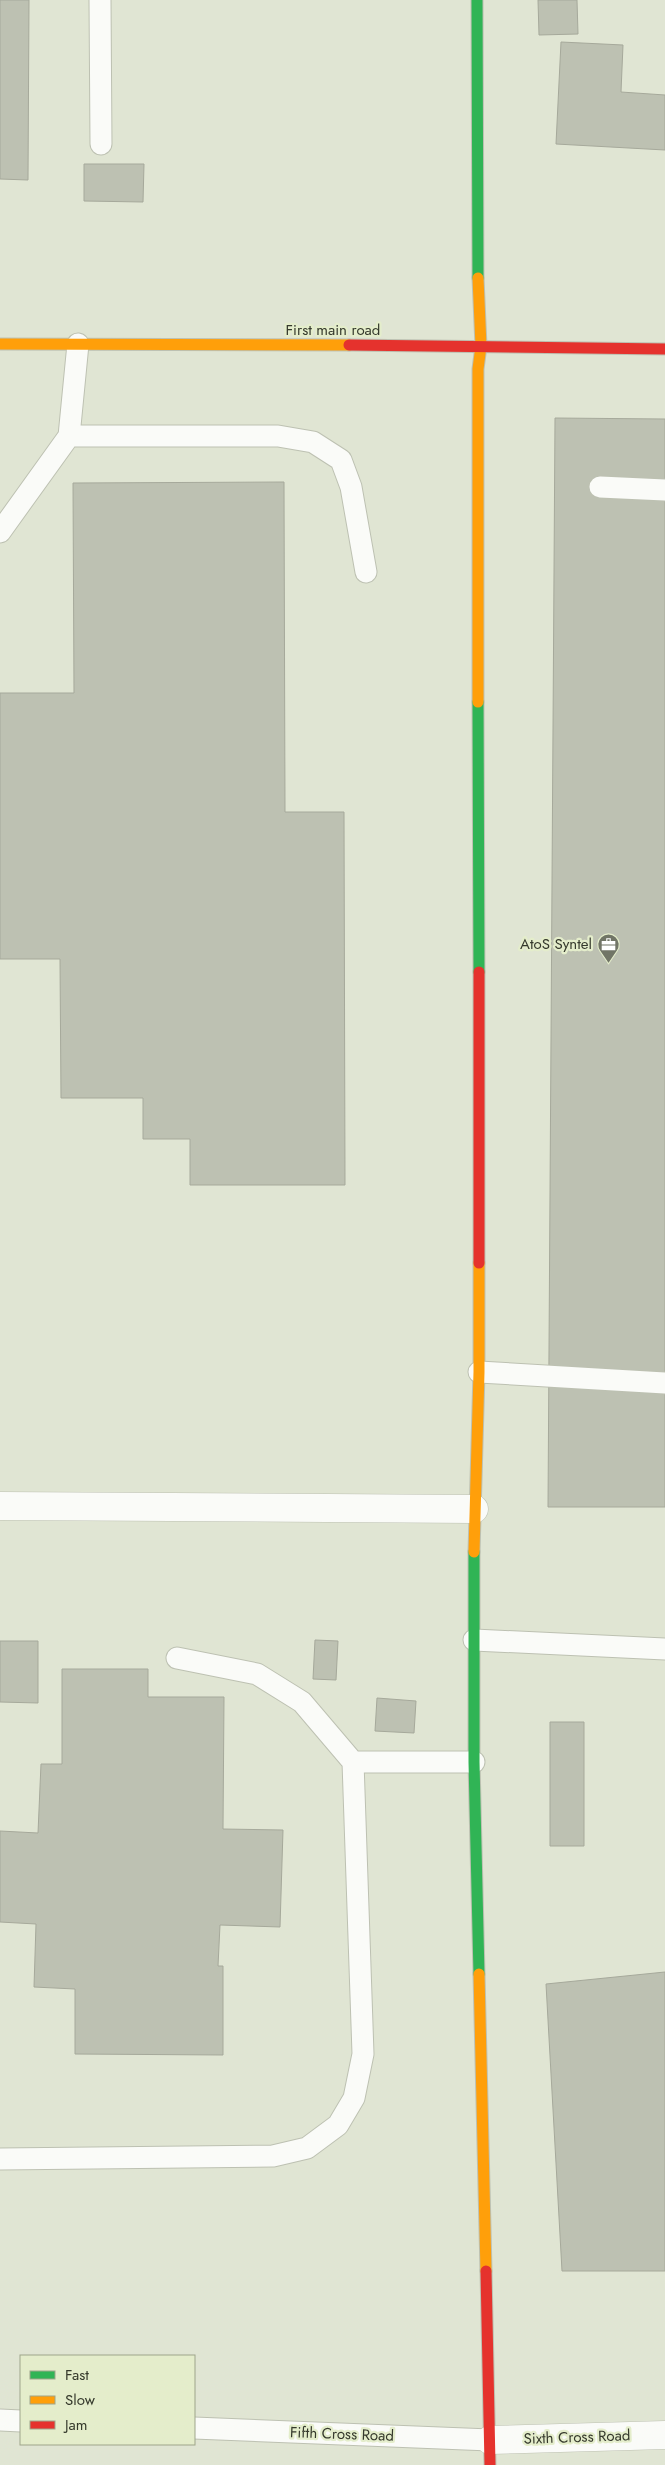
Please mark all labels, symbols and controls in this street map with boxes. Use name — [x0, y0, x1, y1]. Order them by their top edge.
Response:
street label: First main road — [286, 319, 380, 341]
office icon: AtoS Syntel — [596, 932, 620, 963]
place label: AtoS Syntel — [520, 933, 592, 955]
legend — [20, 2355, 195, 2445]
text: Fast — [65, 2364, 89, 2386]
text: Slow — [65, 2389, 96, 2411]
text: Jam — [63, 2414, 88, 2436]
street label: Fifth Cross Road — [290, 2421, 394, 2447]
street label: Sixth Cross Road — [523, 2424, 631, 2450]

